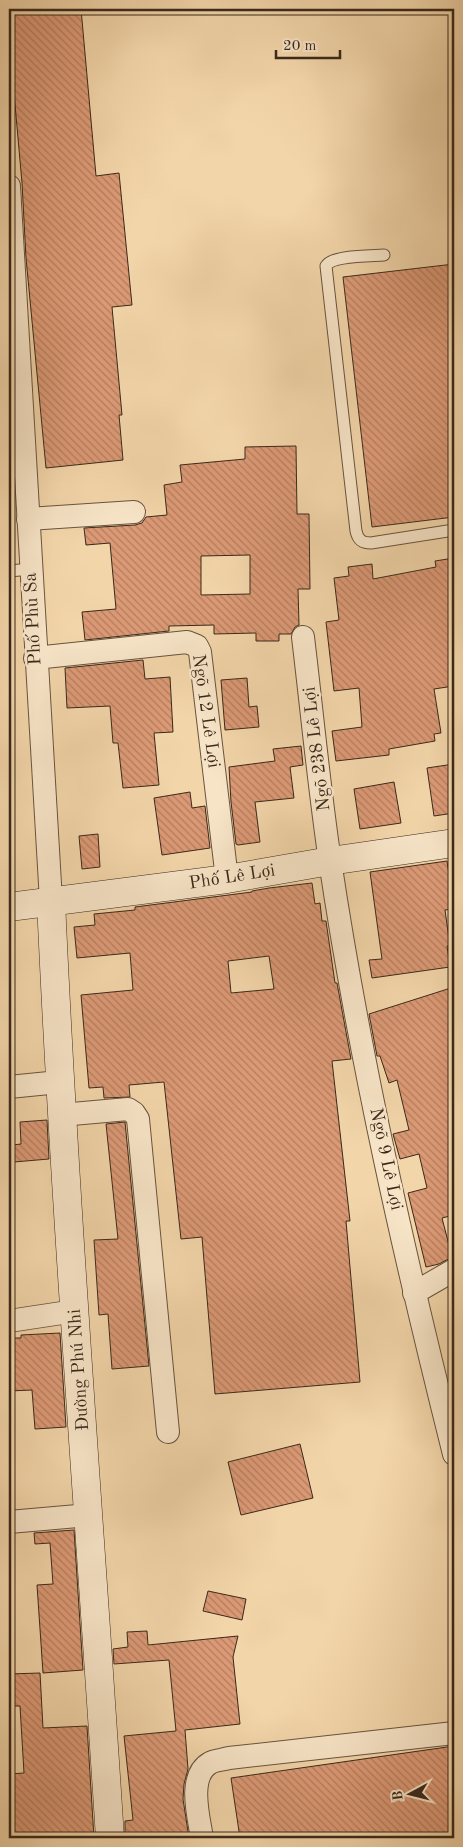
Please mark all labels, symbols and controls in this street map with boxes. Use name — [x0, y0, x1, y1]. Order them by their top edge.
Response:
scale bar — [276, 28, 339, 60]
text: 20 m — [283, 39, 317, 54]
street label: Phố Phù Sa — [21, 572, 44, 666]
street label: Ngõ 12 Lê Lợi — [189, 653, 223, 769]
street label: Ngõ 238 Lê Lợi — [300, 686, 334, 812]
street label: Phố Lê Lợi — [187, 860, 277, 893]
street label: Ngõ 9 Lê Lợi — [366, 1106, 406, 1212]
street label: Đường Phú Nhi — [66, 1308, 92, 1432]
north arrow — [386, 1770, 436, 1820]
text: B — [391, 1790, 406, 1801]

